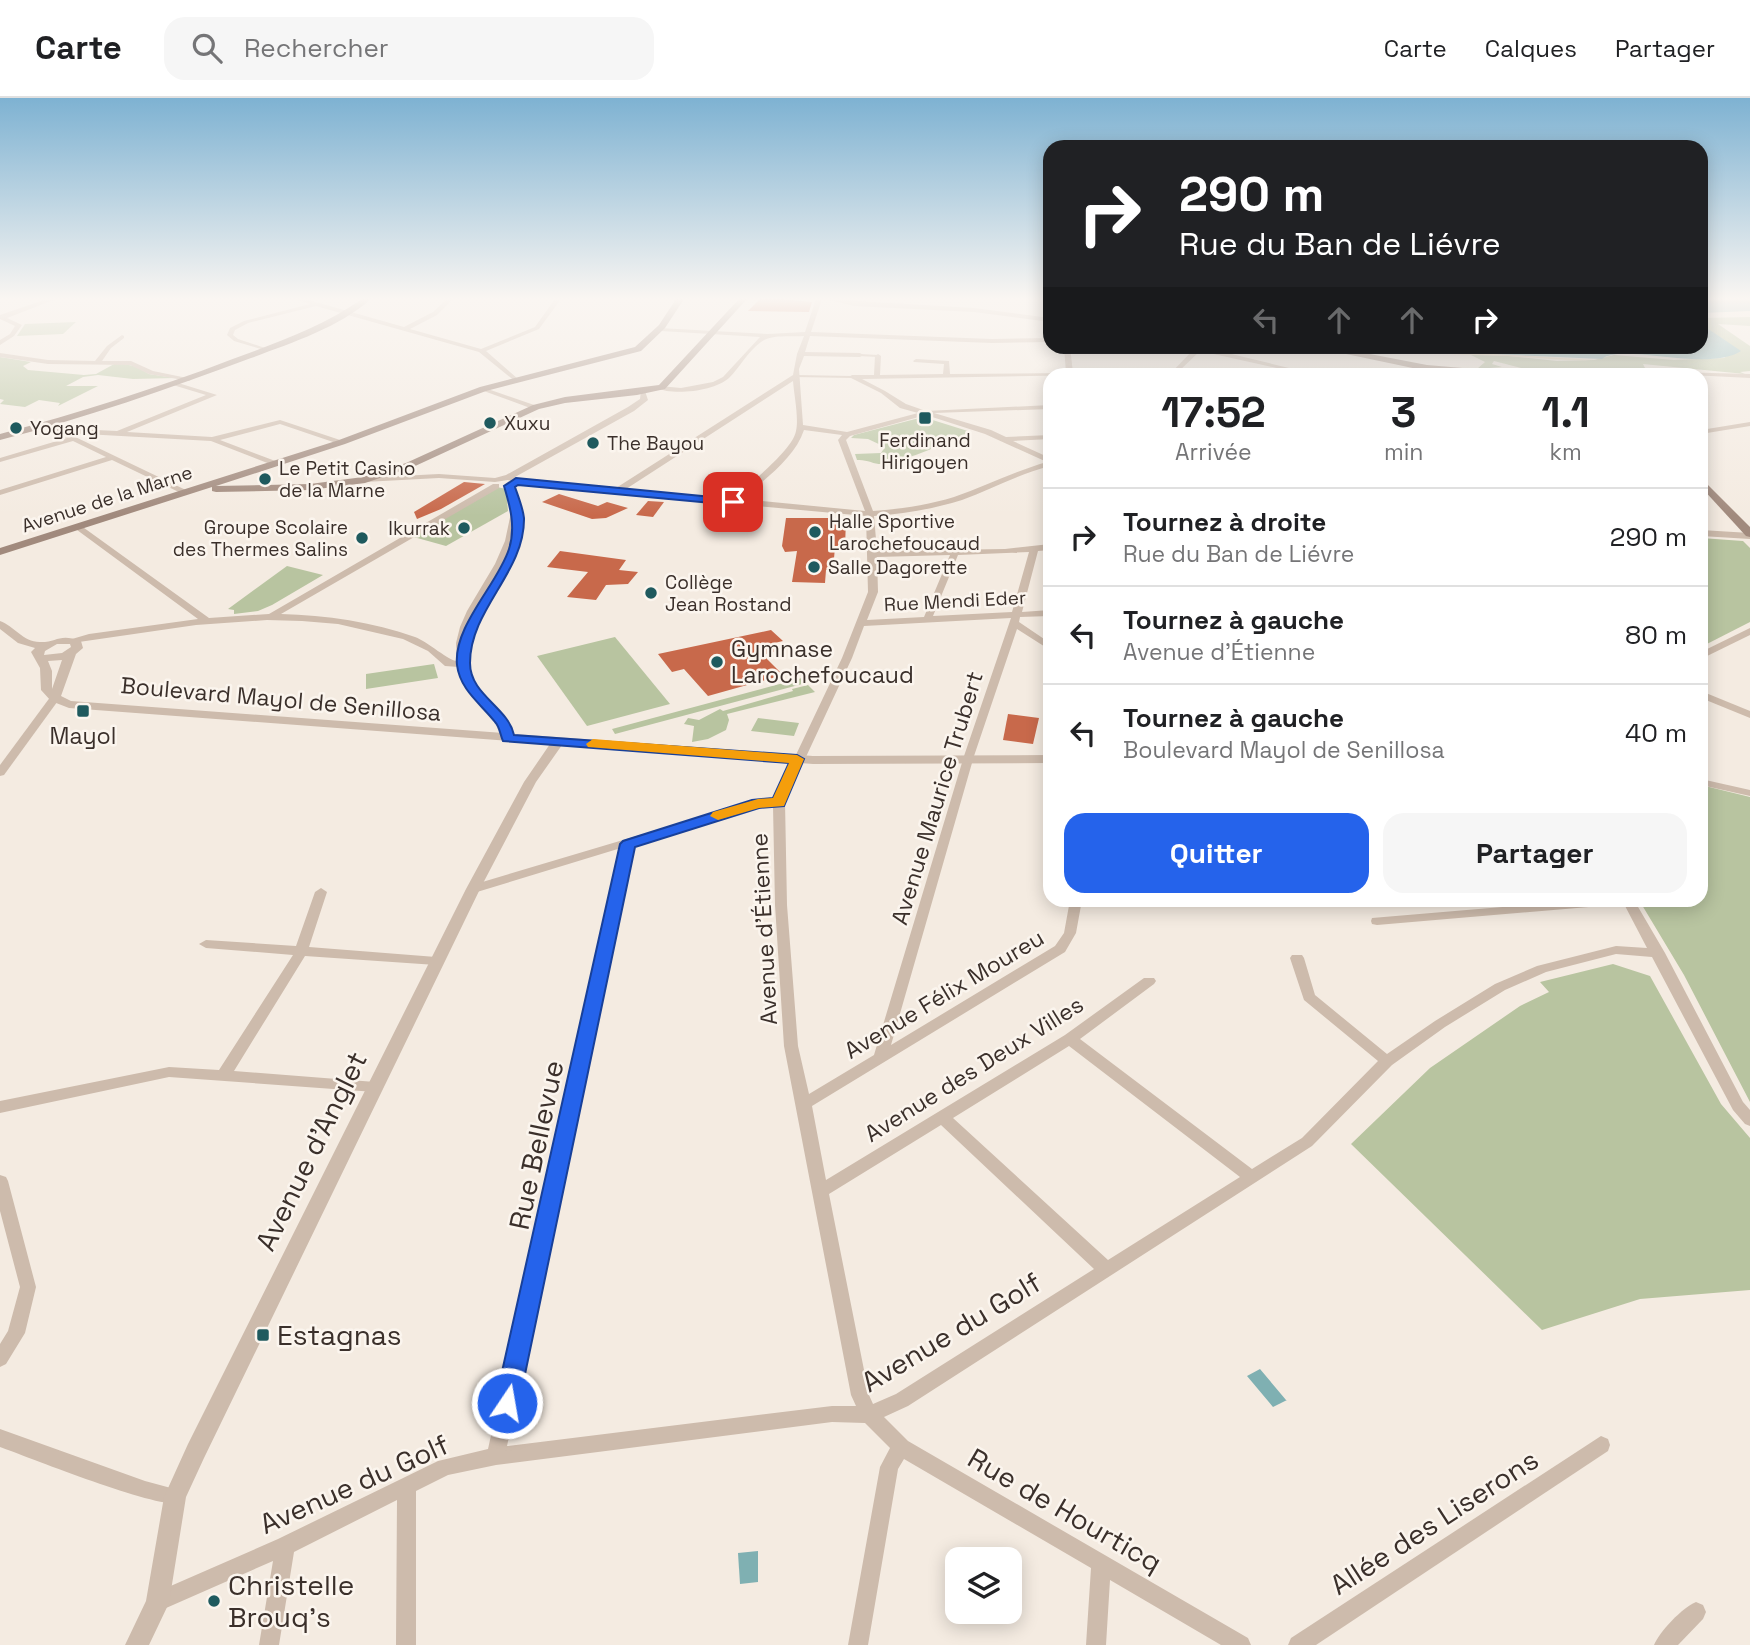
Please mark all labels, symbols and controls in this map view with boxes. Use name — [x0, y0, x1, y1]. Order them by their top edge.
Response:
search box — [164, 17, 654, 80]
text: Carte — [35, 27, 122, 69]
icon: search — [188, 29, 226, 67]
text: Rechercher — [244, 31, 389, 65]
text: Carte — [1384, 33, 1447, 64]
text: Calques — [1485, 33, 1577, 64]
text: Partager — [1615, 33, 1715, 64]
text: 290 m — [1179, 163, 1324, 225]
icon: right — [1064, 168, 1155, 259]
text: Rue du Ban de Liévre — [1179, 224, 1501, 264]
icon: left — [1247, 301, 1285, 339]
icon: ahead — [1320, 301, 1358, 339]
icon: ahead — [1393, 301, 1431, 339]
icon: right — [1466, 301, 1504, 339]
text: 17:52 — [1161, 386, 1266, 439]
text: 3 — [1391, 386, 1416, 439]
text: 1.1 — [1542, 386, 1590, 439]
marker: Ferdinand Hirigoyen — [917, 410, 933, 426]
place label: Xuxu — [504, 411, 550, 436]
marker: Xuxu — [482, 415, 498, 431]
place label: Yogang — [30, 416, 99, 441]
marker: Yogang — [8, 420, 24, 436]
place label: Ferdinand Hirigoyen — [879, 428, 971, 475]
place label: The Bayou — [607, 431, 704, 456]
marker: The Bayou — [585, 435, 601, 451]
text: Arrivée — [1175, 437, 1252, 467]
text: min — [1384, 437, 1423, 467]
text: km — [1550, 437, 1582, 467]
place label: Le Petit Casino de la Marne — [279, 456, 416, 503]
street label: Avenue de la Marne — [18, 460, 196, 538]
marker: Le Petit Casino de la Marne — [257, 471, 273, 487]
pin — [703, 472, 763, 532]
icon: arrive — [714, 483, 752, 521]
text: Tournez à droite — [1123, 505, 1326, 539]
place label: Halle Sportive Larochefoucaud — [829, 509, 980, 556]
place label: Groupe Scolaire des Thermes Salins — [173, 515, 348, 562]
place label: Ikurrak — [388, 516, 450, 541]
icon: right — [1064, 518, 1102, 556]
marker: Ikurrak — [456, 520, 472, 536]
text: 290 m — [1610, 520, 1687, 554]
marker: Halle Sportive Larochefoucaud — [807, 524, 823, 540]
marker: Groupe Scolaire des Thermes Salins — [354, 530, 370, 546]
text: Rue du Ban de Liévre — [1123, 539, 1354, 569]
place label: Salle Dagorette — [828, 555, 967, 580]
marker: Salle Dagorette — [806, 559, 822, 575]
place label: Collège Jean Rostand — [665, 570, 792, 617]
marker: Collège Jean Rostand — [643, 585, 659, 601]
street label: Rue Mendi Eder — [883, 585, 1027, 617]
text: Tournez à gauche — [1123, 603, 1344, 637]
icon: left — [1064, 616, 1102, 654]
text: 80 m — [1625, 618, 1687, 652]
place label: Gymnase Larochefoucaud — [731, 634, 914, 690]
text: Avenue d'Étienne — [1123, 637, 1315, 667]
marker: Gymnase Larochefoucaud — [709, 654, 725, 670]
street label: Avenue Maurice Trubert — [884, 668, 990, 928]
street label: Boulevard Mayol de Senillosa — [119, 670, 443, 728]
text: Tournez à gauche — [1123, 701, 1344, 735]
marker: Mayol — [75, 703, 91, 719]
icon: left — [1064, 714, 1102, 752]
text: 40 m — [1625, 716, 1687, 750]
place label: Mayol — [50, 721, 116, 751]
text: Boulevard Mayol de Senillosa — [1123, 735, 1445, 765]
button: Quitter — [1064, 813, 1369, 893]
button: Partager — [1383, 813, 1687, 893]
street label: Avenue d'Étienne — [744, 832, 784, 1026]
street label: Avenue Félix Moureu — [839, 922, 1049, 1066]
street label: Avenue des Deux Villes — [859, 989, 1089, 1149]
street label: Avenue d'Anglet — [247, 1045, 375, 1257]
street label: Rue Bellevue — [500, 1057, 572, 1233]
street label: Avenue du Golf — [855, 1264, 1047, 1400]
place label: Estagnas — [277, 1317, 402, 1353]
marker: Estagnas — [255, 1327, 271, 1343]
position arrow — [470, 1366, 544, 1440]
street label: Avenue du Golf — [254, 1426, 454, 1542]
street label: Rue de Hourticq — [961, 1440, 1169, 1580]
street label: Allée des Liserons — [1323, 1441, 1545, 1603]
map controls — [945, 1547, 1022, 1624]
button: layers — [945, 1547, 1022, 1624]
place label: Christelle Brouq's — [228, 1567, 354, 1635]
marker: Christelle Brouq's — [206, 1593, 222, 1609]

